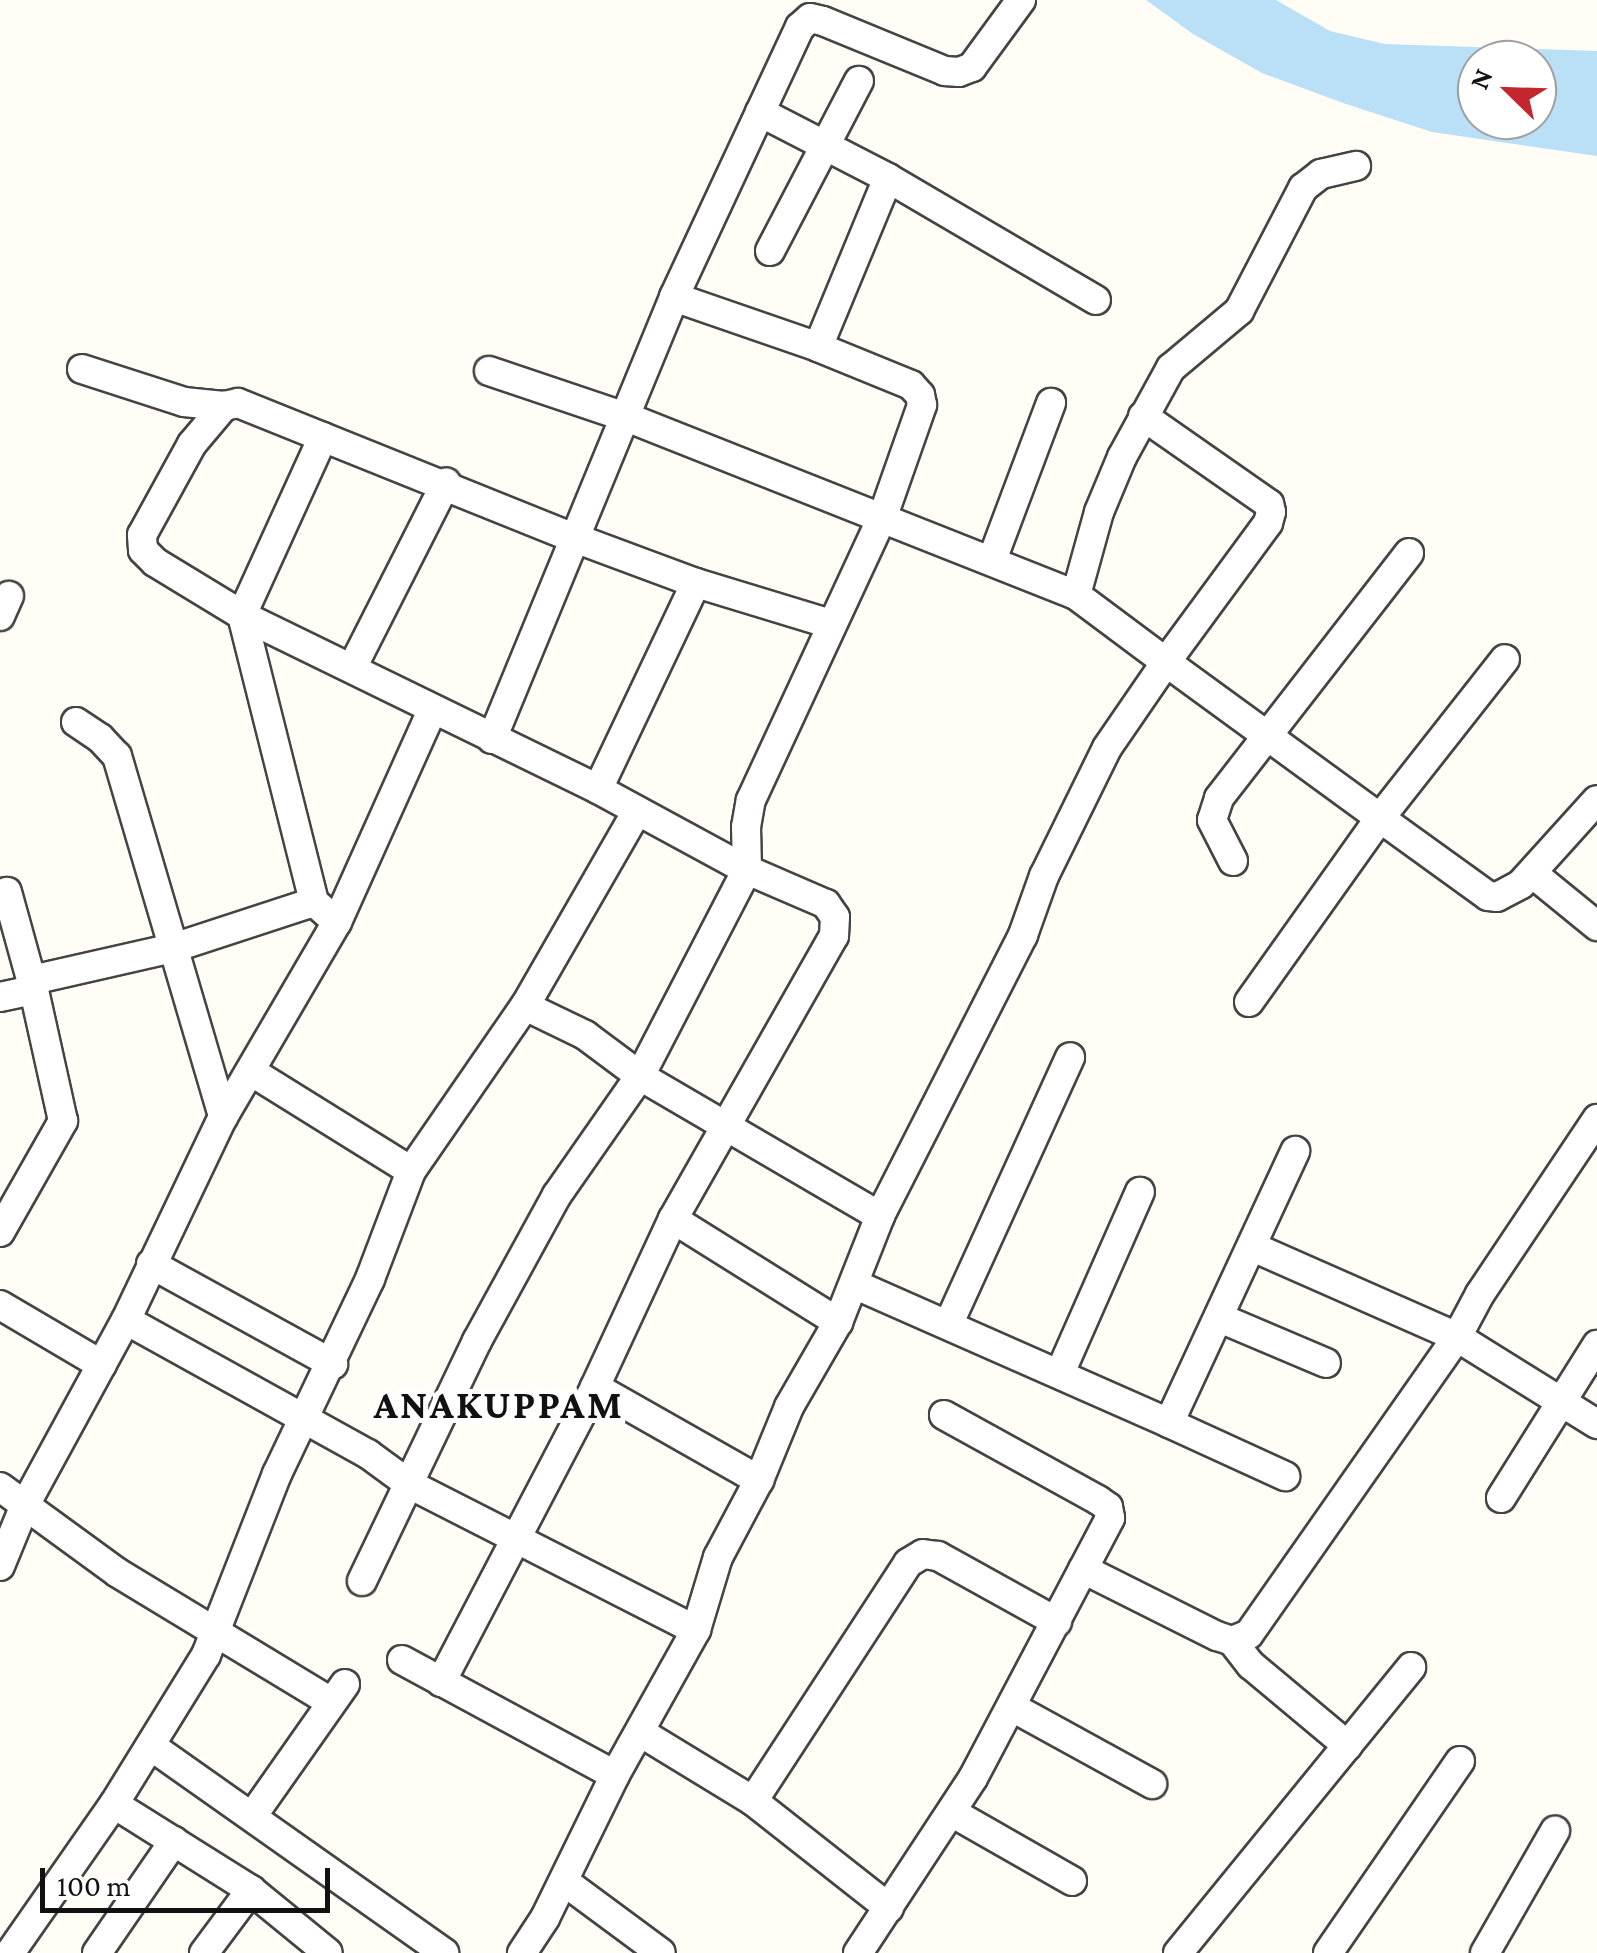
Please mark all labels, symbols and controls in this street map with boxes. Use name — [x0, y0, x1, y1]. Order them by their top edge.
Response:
north arrow — [1457, 40, 1557, 140]
text: N — [1463, 64, 1499, 94]
district label: ANAKUPPAM — [374, 1381, 624, 1429]
scale bar — [45, 1848, 335, 1910]
text: 100 m — [57, 1869, 131, 1902]

